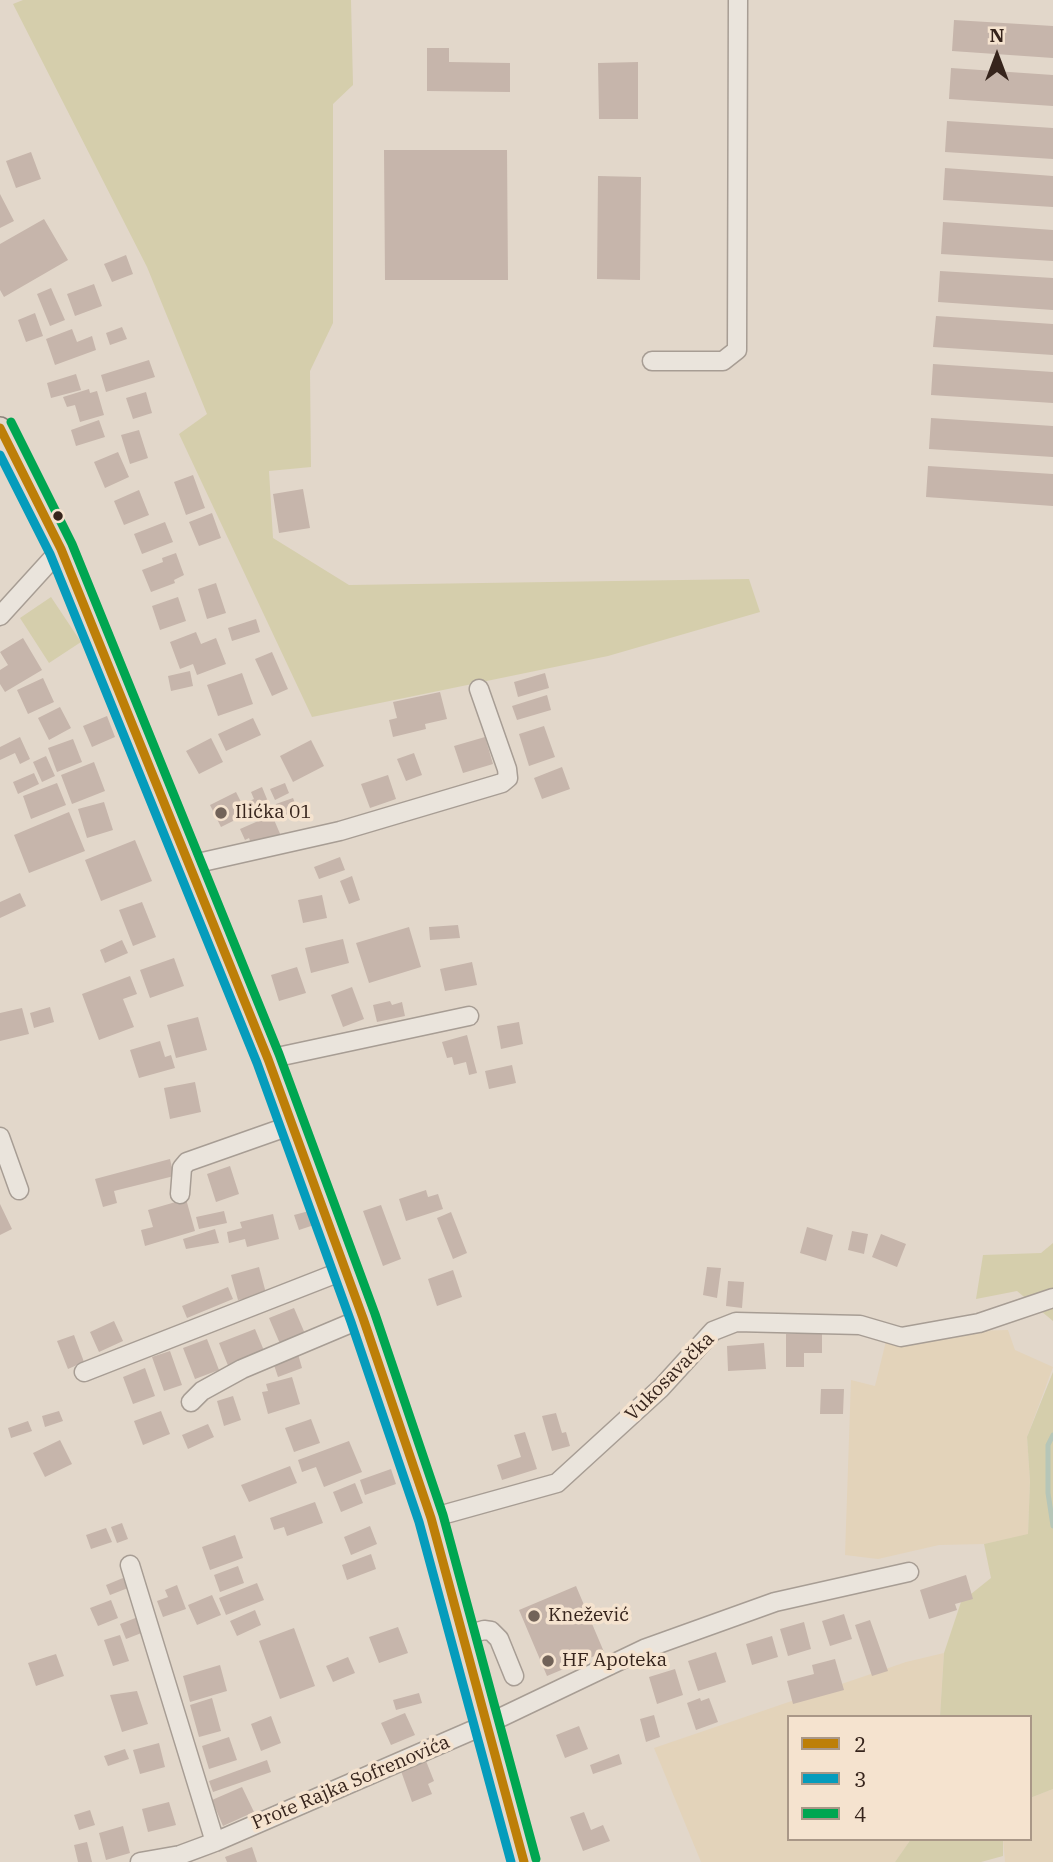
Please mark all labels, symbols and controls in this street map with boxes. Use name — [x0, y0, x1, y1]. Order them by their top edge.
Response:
north arrow — [962, 21, 1032, 91]
text: N — [989, 23, 1005, 47]
unlabelled marker — [51, 509, 65, 523]
place label: Ilićka 01 — [235, 802, 312, 824]
marker: Ilićka 01 — [213, 805, 229, 821]
street label: Vukosavačka — [621, 1328, 719, 1426]
place label: Knežević — [548, 1605, 629, 1627]
marker: Knežević — [526, 1608, 542, 1624]
place label: HF Apoteka — [562, 1650, 667, 1672]
marker: HF Apoteka — [540, 1653, 556, 1669]
legend — [787, 1715, 1032, 1841]
text: 2 — [854, 1730, 867, 1758]
street label: Prote Rajka Sofrenovića — [249, 1731, 453, 1835]
text: 3 — [854, 1765, 867, 1793]
text: 4 — [854, 1800, 867, 1828]

